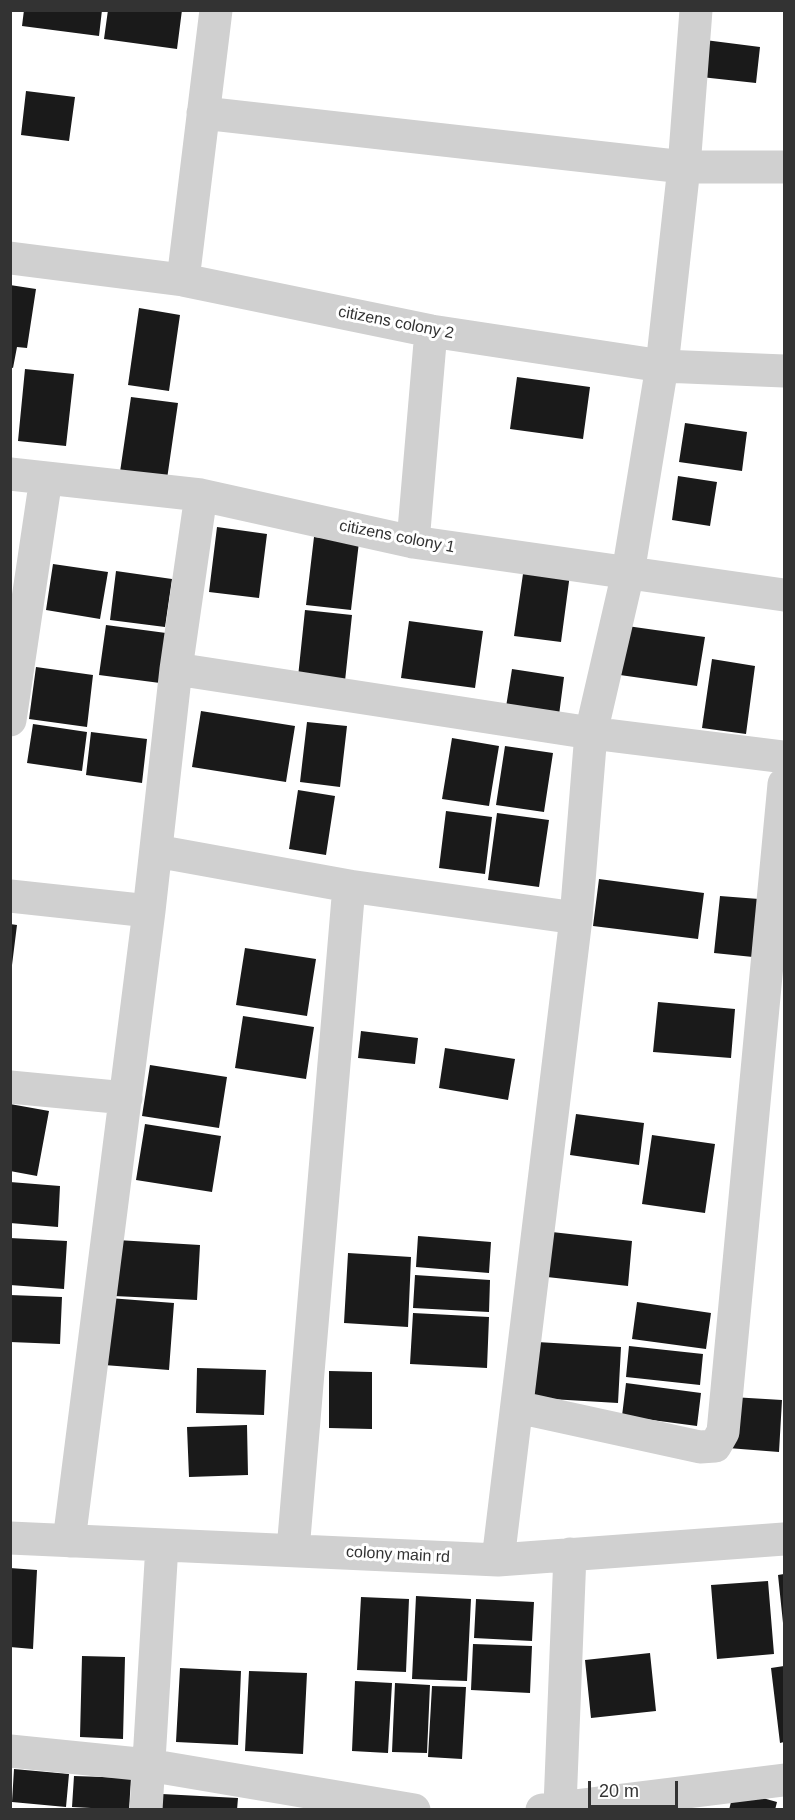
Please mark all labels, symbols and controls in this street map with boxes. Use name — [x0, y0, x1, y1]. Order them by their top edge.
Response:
street label: citizens colony 2 — [337, 302, 455, 344]
street label: citizens colony 1 — [338, 516, 456, 558]
street label: colony main rd — [346, 1543, 450, 1567]
scale bar — [591, 1769, 681, 1807]
text: 20 m — [599, 1781, 639, 1801]

